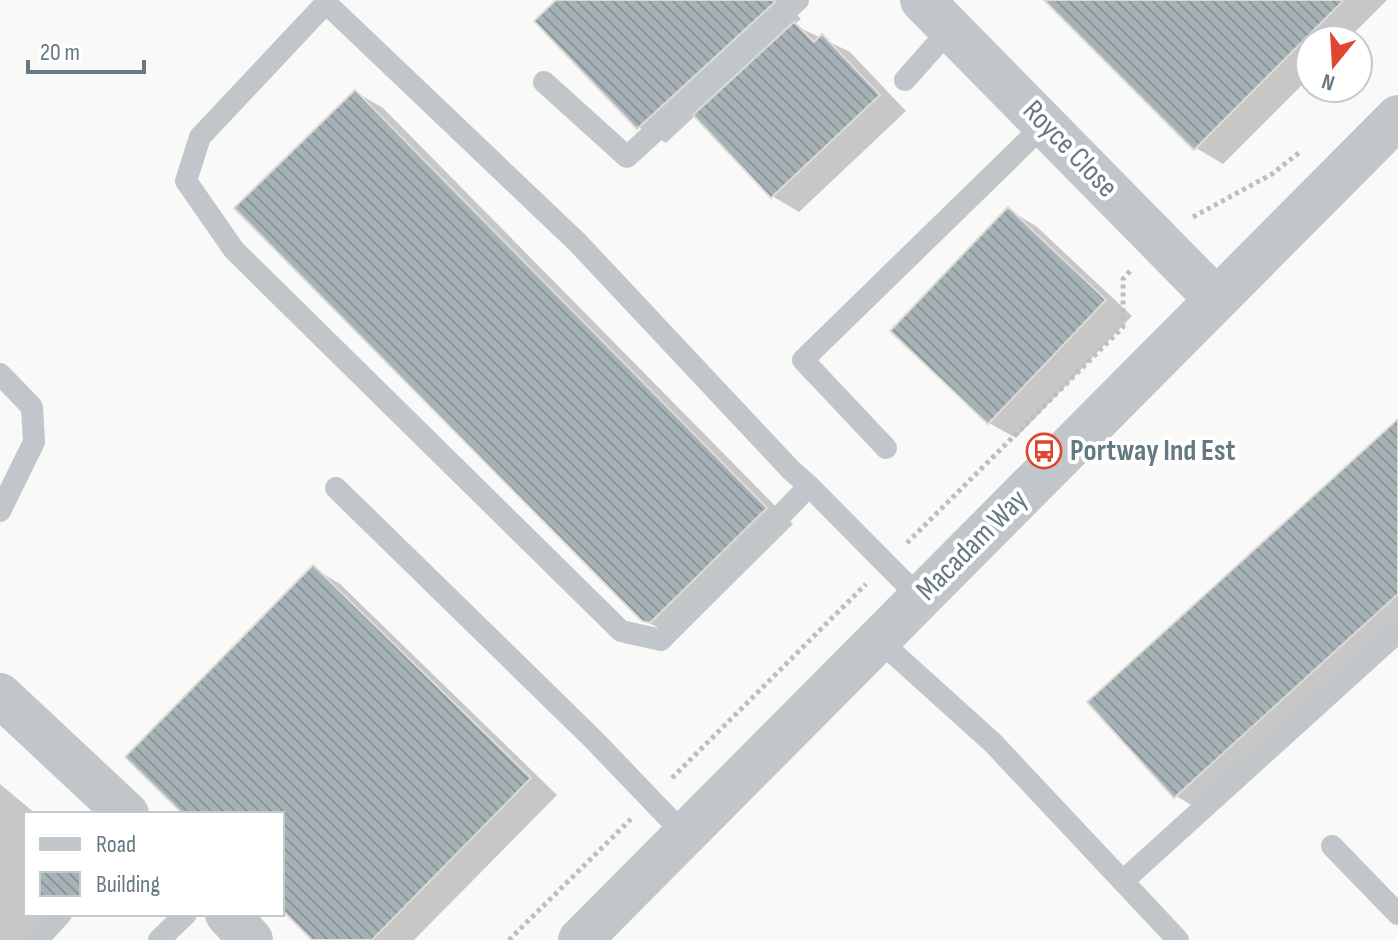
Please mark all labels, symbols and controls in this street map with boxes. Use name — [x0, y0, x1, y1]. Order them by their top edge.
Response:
scale bar — [28, 24, 144, 74]
north arrow — [1294, 24, 1374, 104]
text: 20 m — [40, 38, 80, 67]
text: N — [1319, 67, 1338, 96]
street label: Royce Close — [1015, 93, 1125, 205]
bus stop icon: Portway Ind Est — [1025, 432, 1063, 470]
place label: Portway Ind Est — [1070, 433, 1236, 469]
street label: Macadam Way — [909, 482, 1035, 608]
legend — [24, 812, 284, 916]
text: Road — [96, 830, 136, 859]
text: Building — [96, 870, 160, 899]

